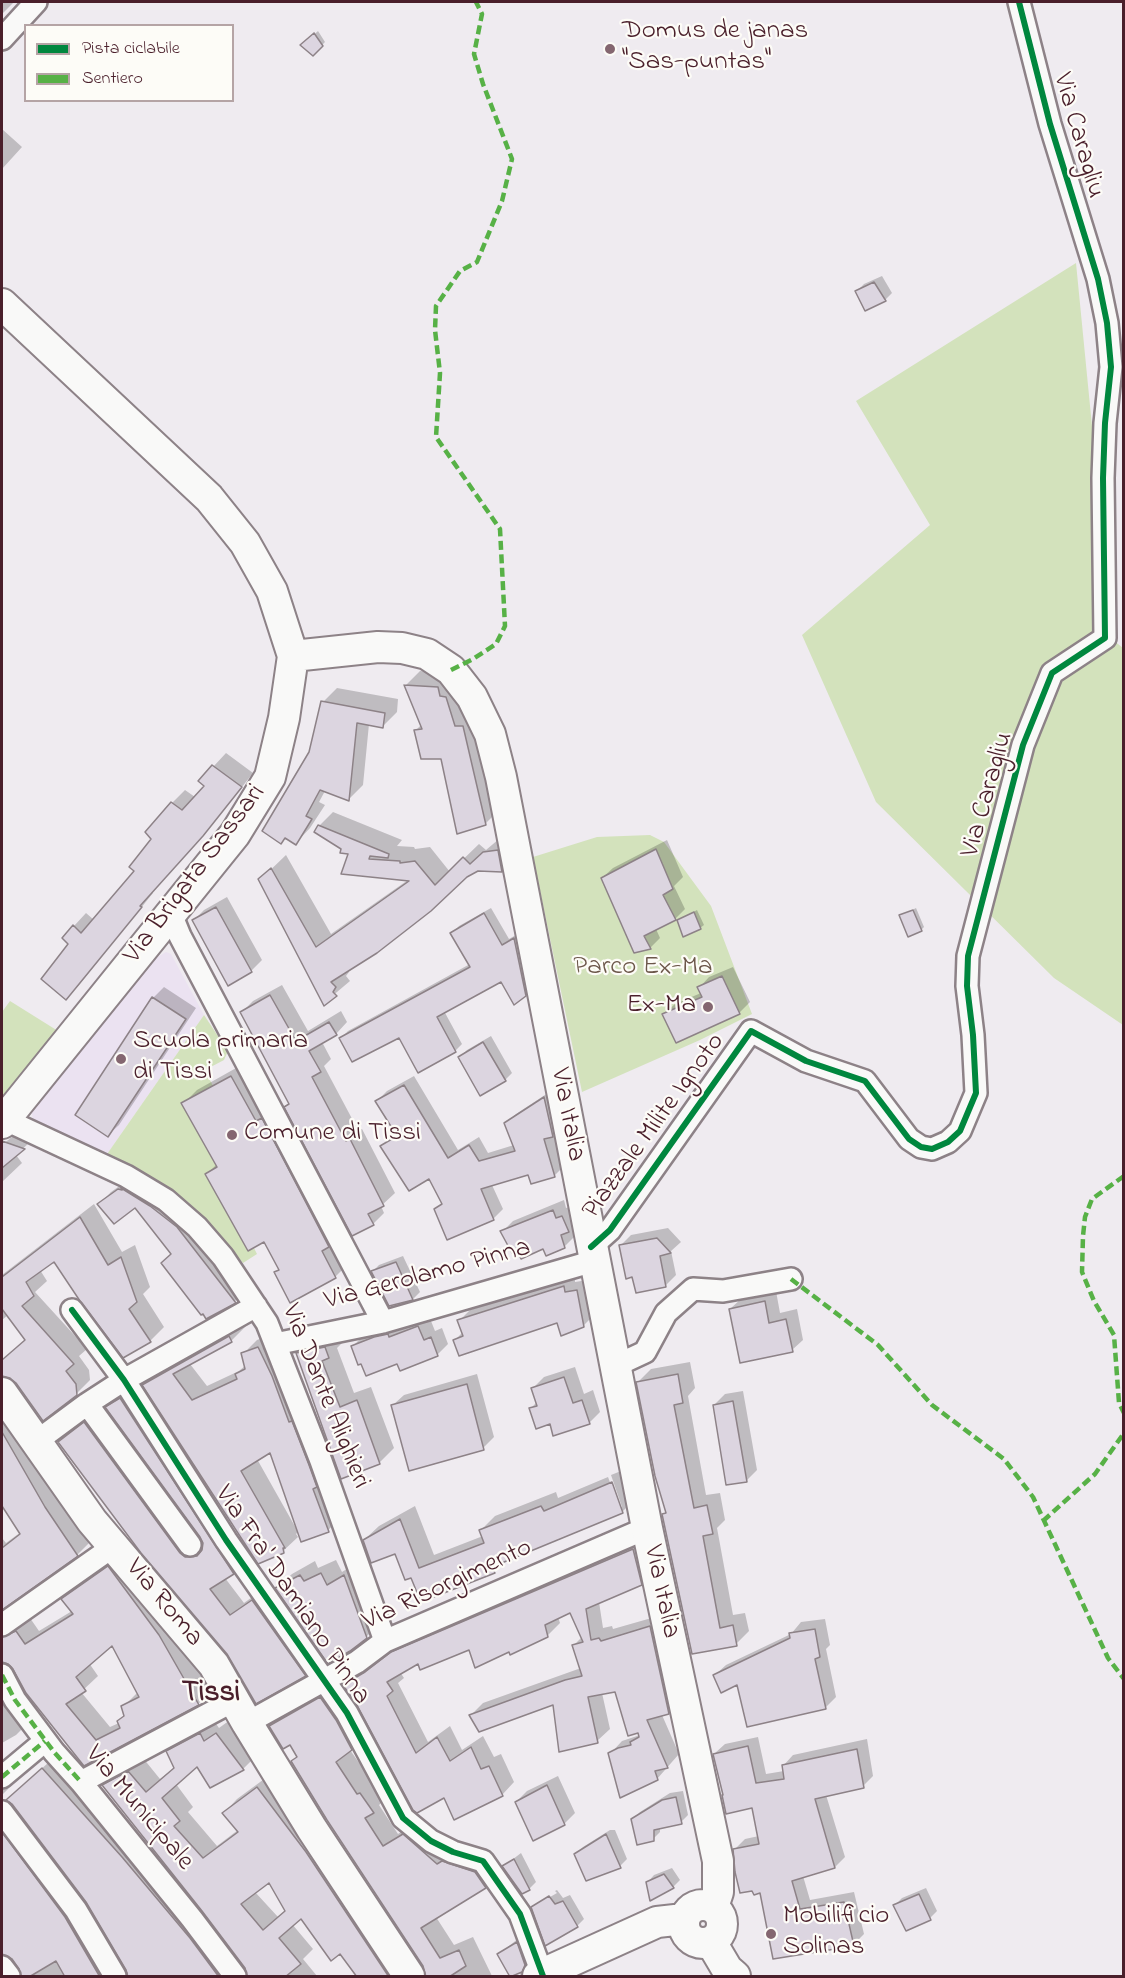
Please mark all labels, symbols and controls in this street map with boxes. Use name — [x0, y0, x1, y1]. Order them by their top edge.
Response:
place label: Domus de janas "Sas-puntas" — [622, 17, 808, 80]
legend — [24, 24, 234, 102]
text: Pista ciclabile — [82, 36, 180, 62]
marker: Domus de janas "Sas-puntas" — [603, 42, 617, 56]
text: Sentiero — [82, 66, 143, 92]
street label: Via Caragliu — [1044, 70, 1110, 202]
street label: Via Caragliu — [956, 729, 1022, 861]
street label: Via Brigata Sassari — [118, 779, 274, 971]
park label: Parco Ex-Ma — [573, 953, 713, 985]
place label: Ex-Ma — [626, 991, 696, 1023]
marker: Ex-Ma — [701, 1000, 715, 1014]
place label: Scuola primaria di Tissi — [133, 1027, 308, 1090]
street label: Piazzale Milite Ignoto — [577, 1028, 733, 1226]
marker: Scuola primaria di Tissi — [114, 1052, 128, 1066]
street label: Via Italia — [541, 1066, 591, 1164]
place label: Comune di Tissi — [244, 1119, 421, 1151]
marker: Comune di Tissi — [225, 1128, 239, 1142]
street label: Via Gerolamo Pinna — [322, 1233, 534, 1319]
street label: Via Dante Alighieri — [272, 1300, 376, 1494]
street label: Via Fra' Damiano Pinna — [206, 1480, 376, 1712]
street label: Via Risorgimento — [358, 1533, 538, 1639]
street label: Via Italia — [634, 1543, 686, 1641]
street label: Via Roma — [117, 1553, 209, 1655]
district label: Tissi — [182, 1677, 240, 1713]
street label: Via Municipale — [76, 1740, 200, 1878]
place label: Mobilificio Solinas — [783, 1902, 889, 1965]
marker: Mobilificio Solinas — [764, 1927, 778, 1941]

